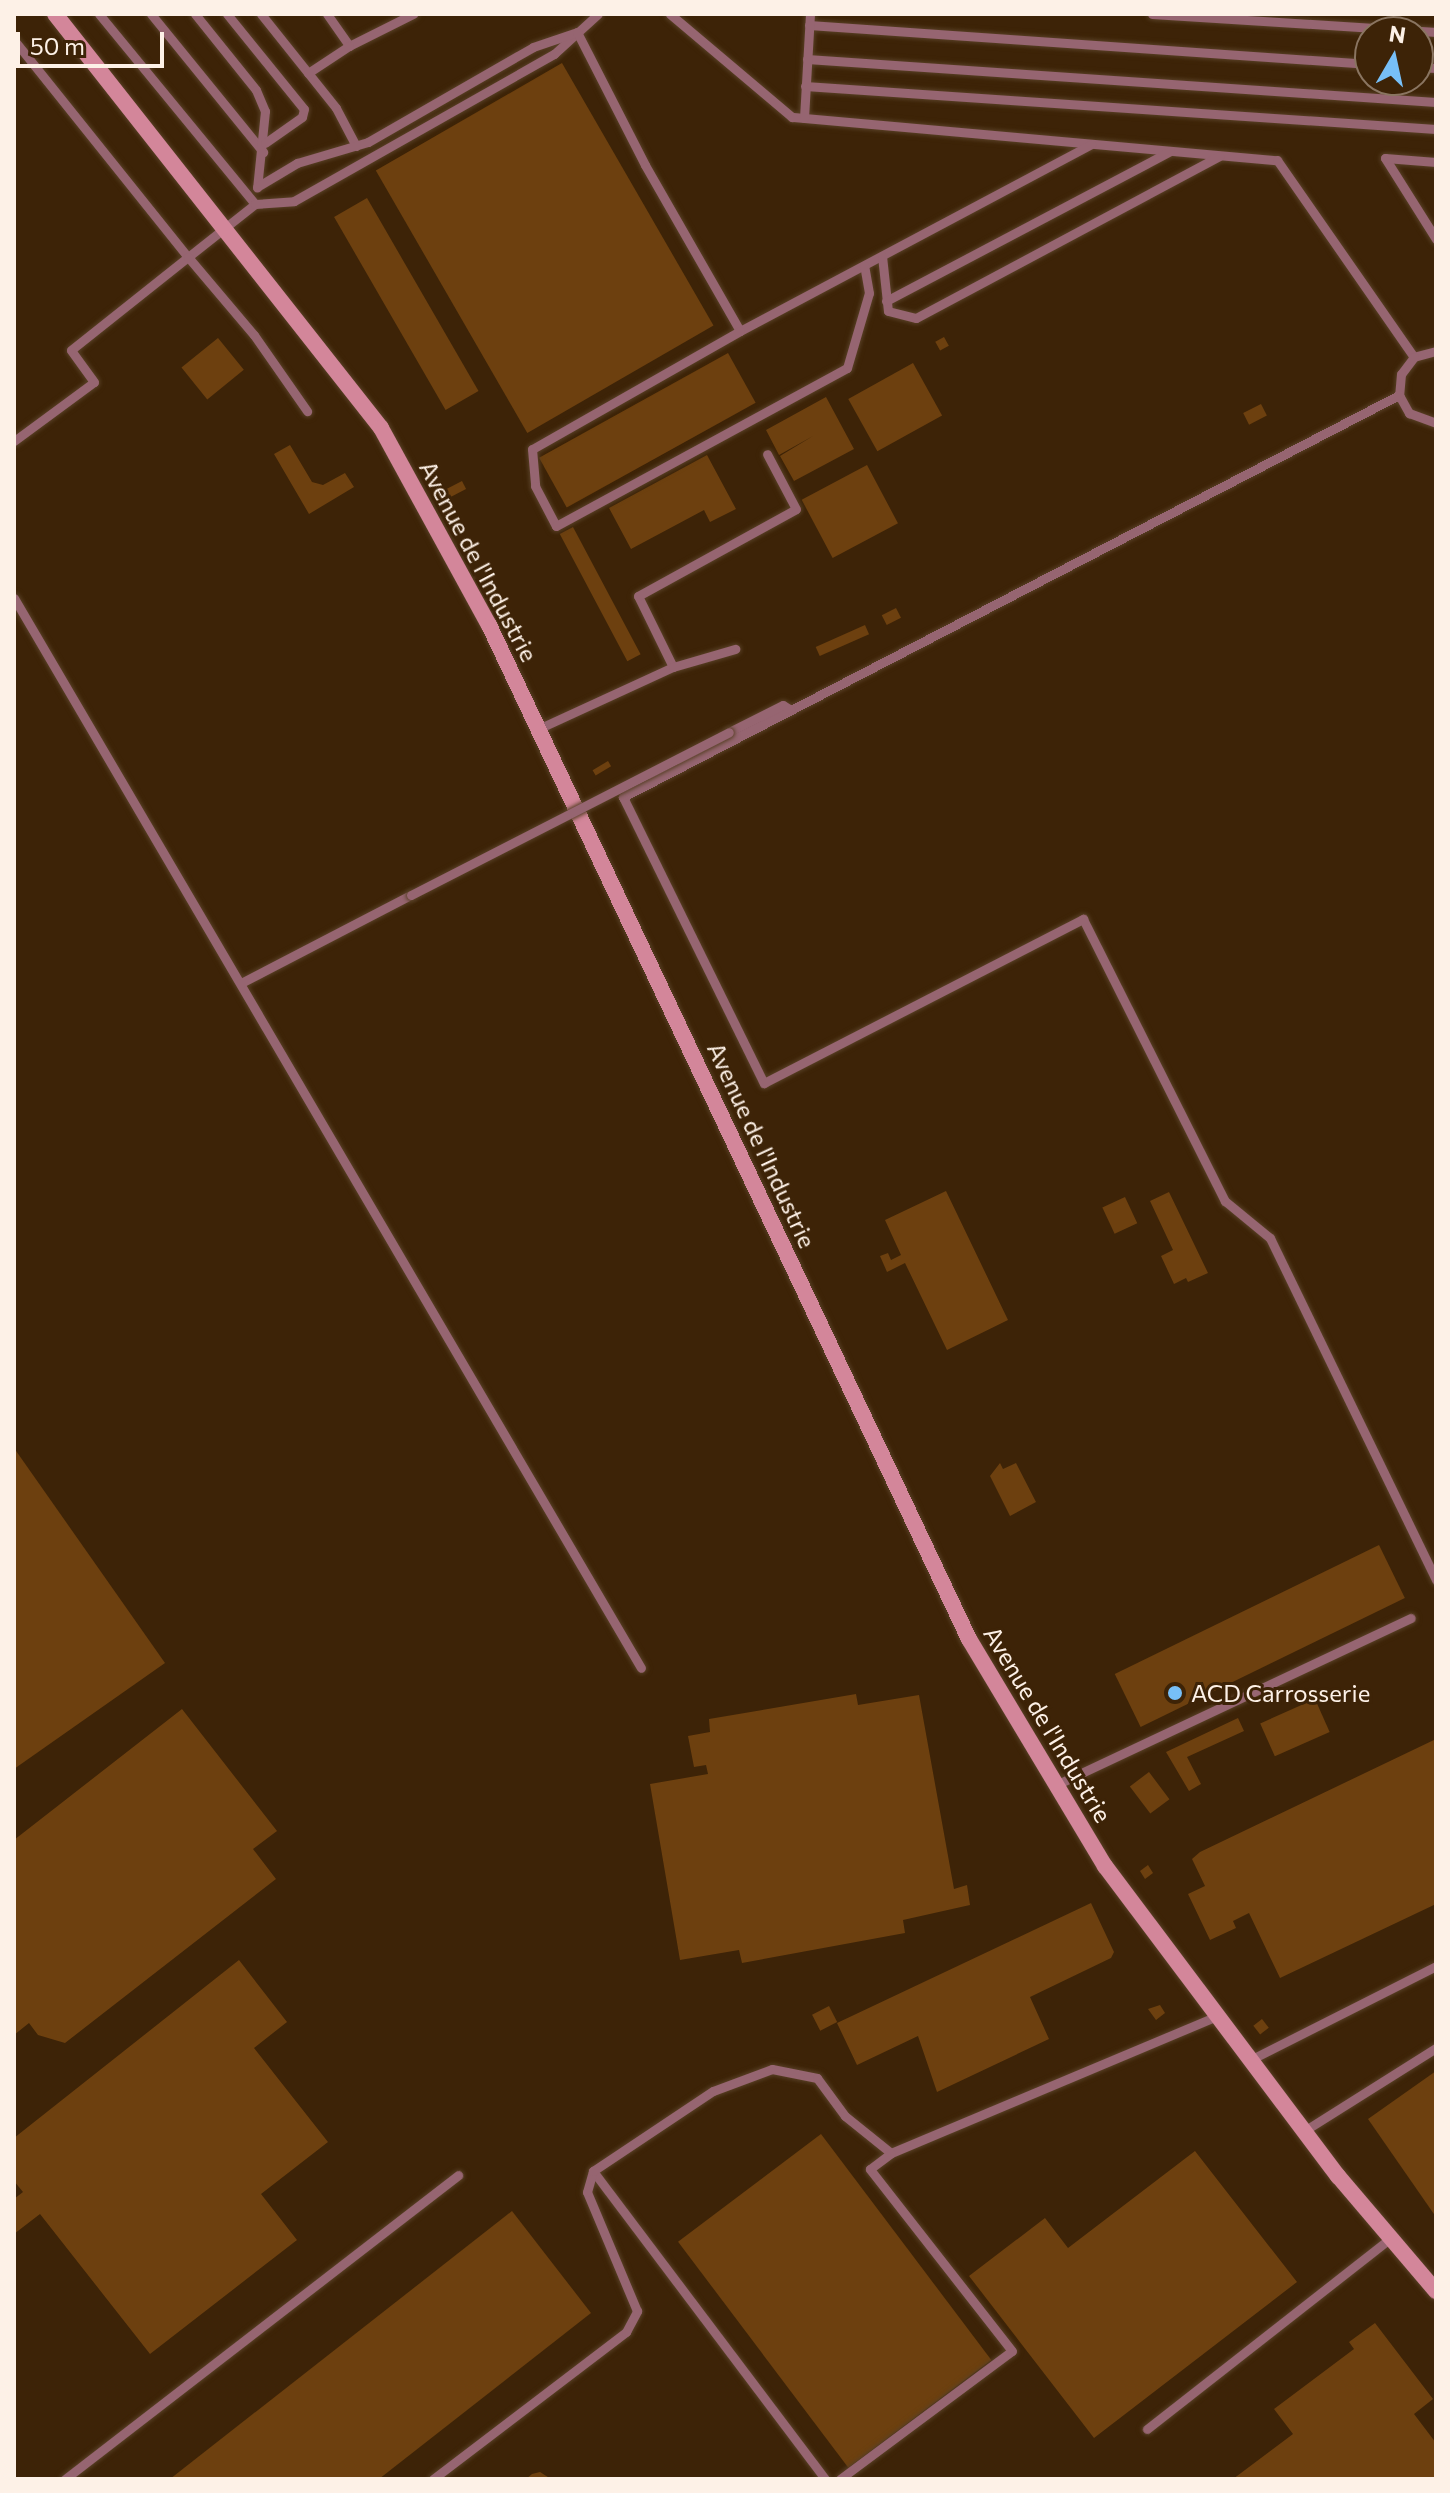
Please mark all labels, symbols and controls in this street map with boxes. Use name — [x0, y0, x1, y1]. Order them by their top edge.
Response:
scale bar — [20, 16, 168, 66]
north arrow — [1354, 16, 1434, 96]
text: N — [1387, 19, 1408, 48]
text: 50 m — [30, 31, 85, 60]
street label: Avenue de l'Industrie — [414, 456, 544, 666]
street label: Avenue de l'Industrie — [702, 1038, 822, 1252]
street label: Avenue de l'Industrie — [978, 1621, 1118, 1827]
place label: ACD Carrosserie — [1191, 1679, 1370, 1707]
marker: ACD Carrosserie — [1166, 1684, 1184, 1702]

